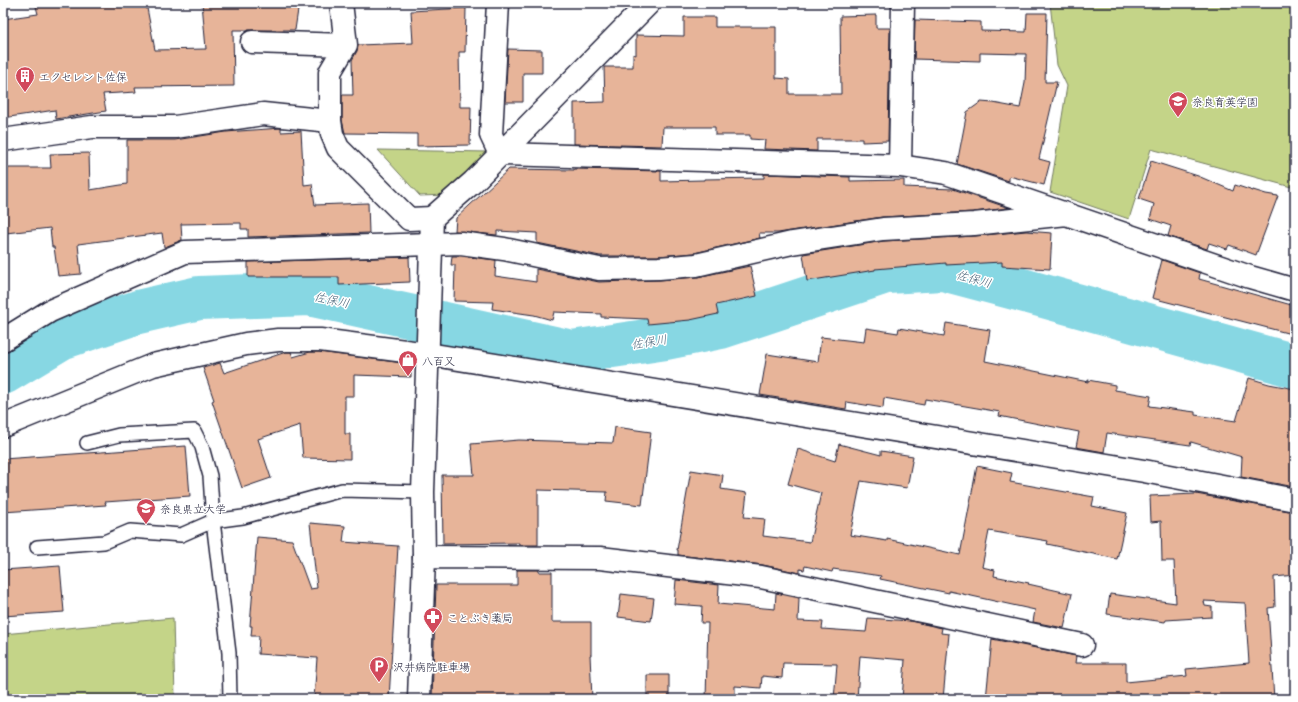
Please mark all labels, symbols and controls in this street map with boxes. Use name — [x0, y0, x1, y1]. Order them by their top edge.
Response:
building icon: エクセレント佐保 — [14, 65, 36, 93]
place label: エクセレント佐保 — [39, 69, 127, 84]
school or university icon: 奈良育英学園 — [1167, 90, 1189, 118]
place label: 奈良育英学園 — [1192, 94, 1258, 109]
water label: 佐保川 — [955, 266, 993, 290]
water label: 佐保川 — [313, 287, 351, 311]
water label: 佐保川 — [630, 330, 668, 352]
shop icon: 八百又 — [397, 349, 419, 377]
place label: 八百又 — [422, 353, 455, 368]
school or university icon: 奈良県立大学 — [135, 497, 157, 525]
place label: 奈良県立大学 — [160, 501, 226, 516]
pharmacy icon: ことぶき薬局 — [422, 606, 444, 634]
place label: ことぶき薬局 — [447, 610, 513, 625]
parking icon: 沢井病院駐車場 — [368, 655, 390, 683]
place label: 沢井病院駐車場 — [393, 659, 470, 674]

